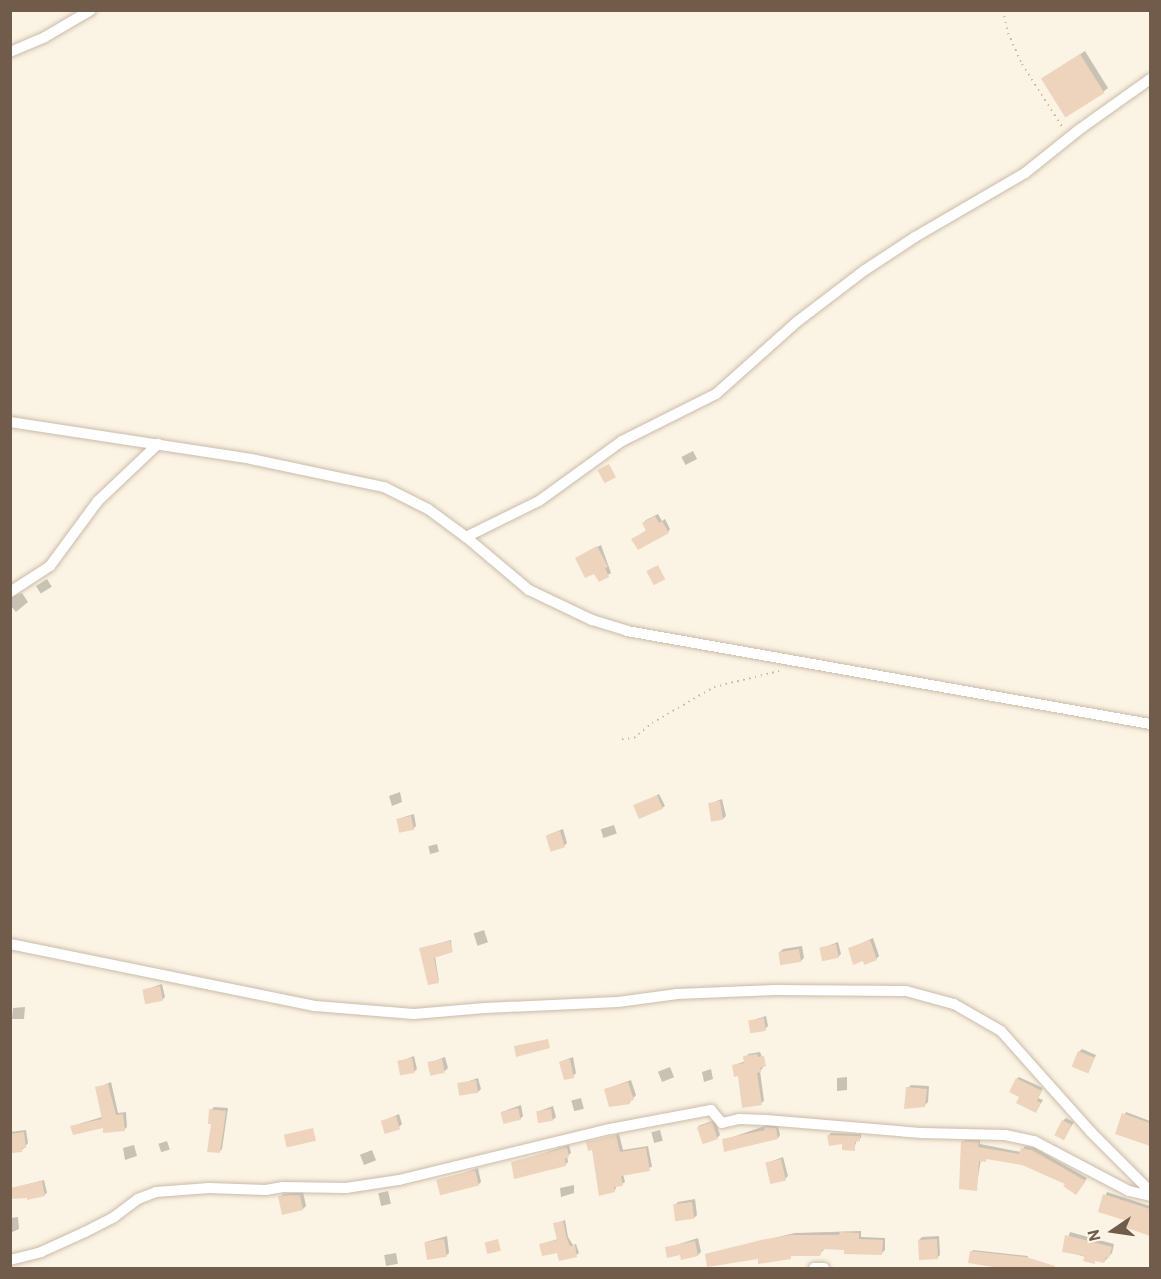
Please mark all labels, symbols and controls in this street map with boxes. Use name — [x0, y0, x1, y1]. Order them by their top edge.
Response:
north arrow — [1083, 1201, 1143, 1261]
text: N — [1084, 1227, 1106, 1243]

